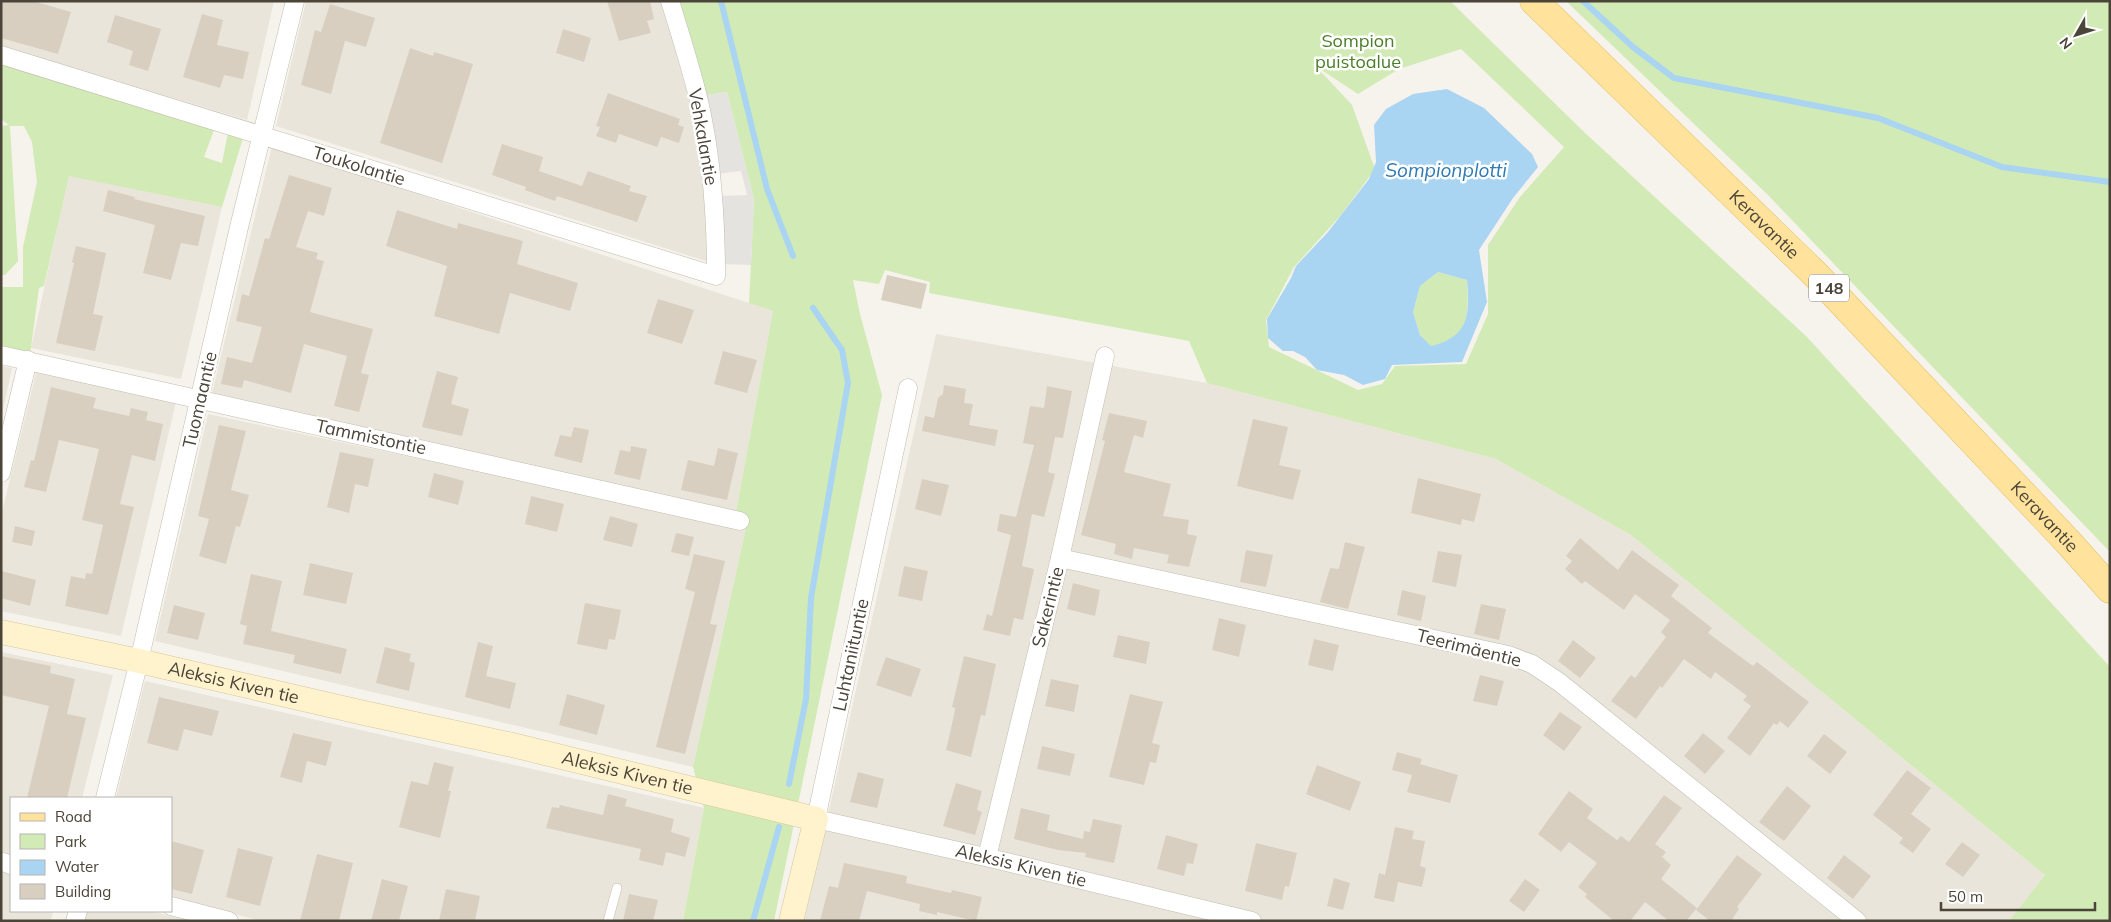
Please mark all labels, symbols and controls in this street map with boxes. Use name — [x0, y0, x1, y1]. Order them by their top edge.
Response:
north arrow — [2051, 10, 2101, 60]
park label: Sompion puistoalue — [1315, 29, 1401, 73]
text: N — [2056, 33, 2076, 53]
street label: Vehkalantie — [684, 87, 723, 187]
street label: Toukolantie — [310, 141, 408, 190]
water label: Sompionplotti — [1385, 158, 1507, 182]
street label: Keravantie — [1725, 185, 1805, 264]
road number: 148 — [1809, 274, 1849, 302]
street label: Tuomaantie — [177, 349, 222, 450]
street label: Tammistontie — [314, 414, 428, 459]
street label: Keravantie — [2006, 476, 2084, 557]
street label: Sakerintie — [1026, 564, 1069, 650]
street label: Luhtaniituntie — [827, 597, 874, 713]
street label: Teerimäentie — [1414, 623, 1524, 672]
street label: Aleksis Kiven tie — [166, 656, 301, 709]
street label: Aleksis Kiven tie — [560, 746, 695, 800]
legend — [10, 797, 172, 912]
text: Road — [55, 807, 92, 826]
text: Park — [55, 832, 87, 851]
street label: Aleksis Kiven tie — [953, 839, 1089, 892]
text: Water — [55, 857, 99, 876]
scale bar — [1941, 880, 2095, 912]
text: Building — [55, 882, 111, 901]
text: 50 m — [1948, 887, 1983, 906]

